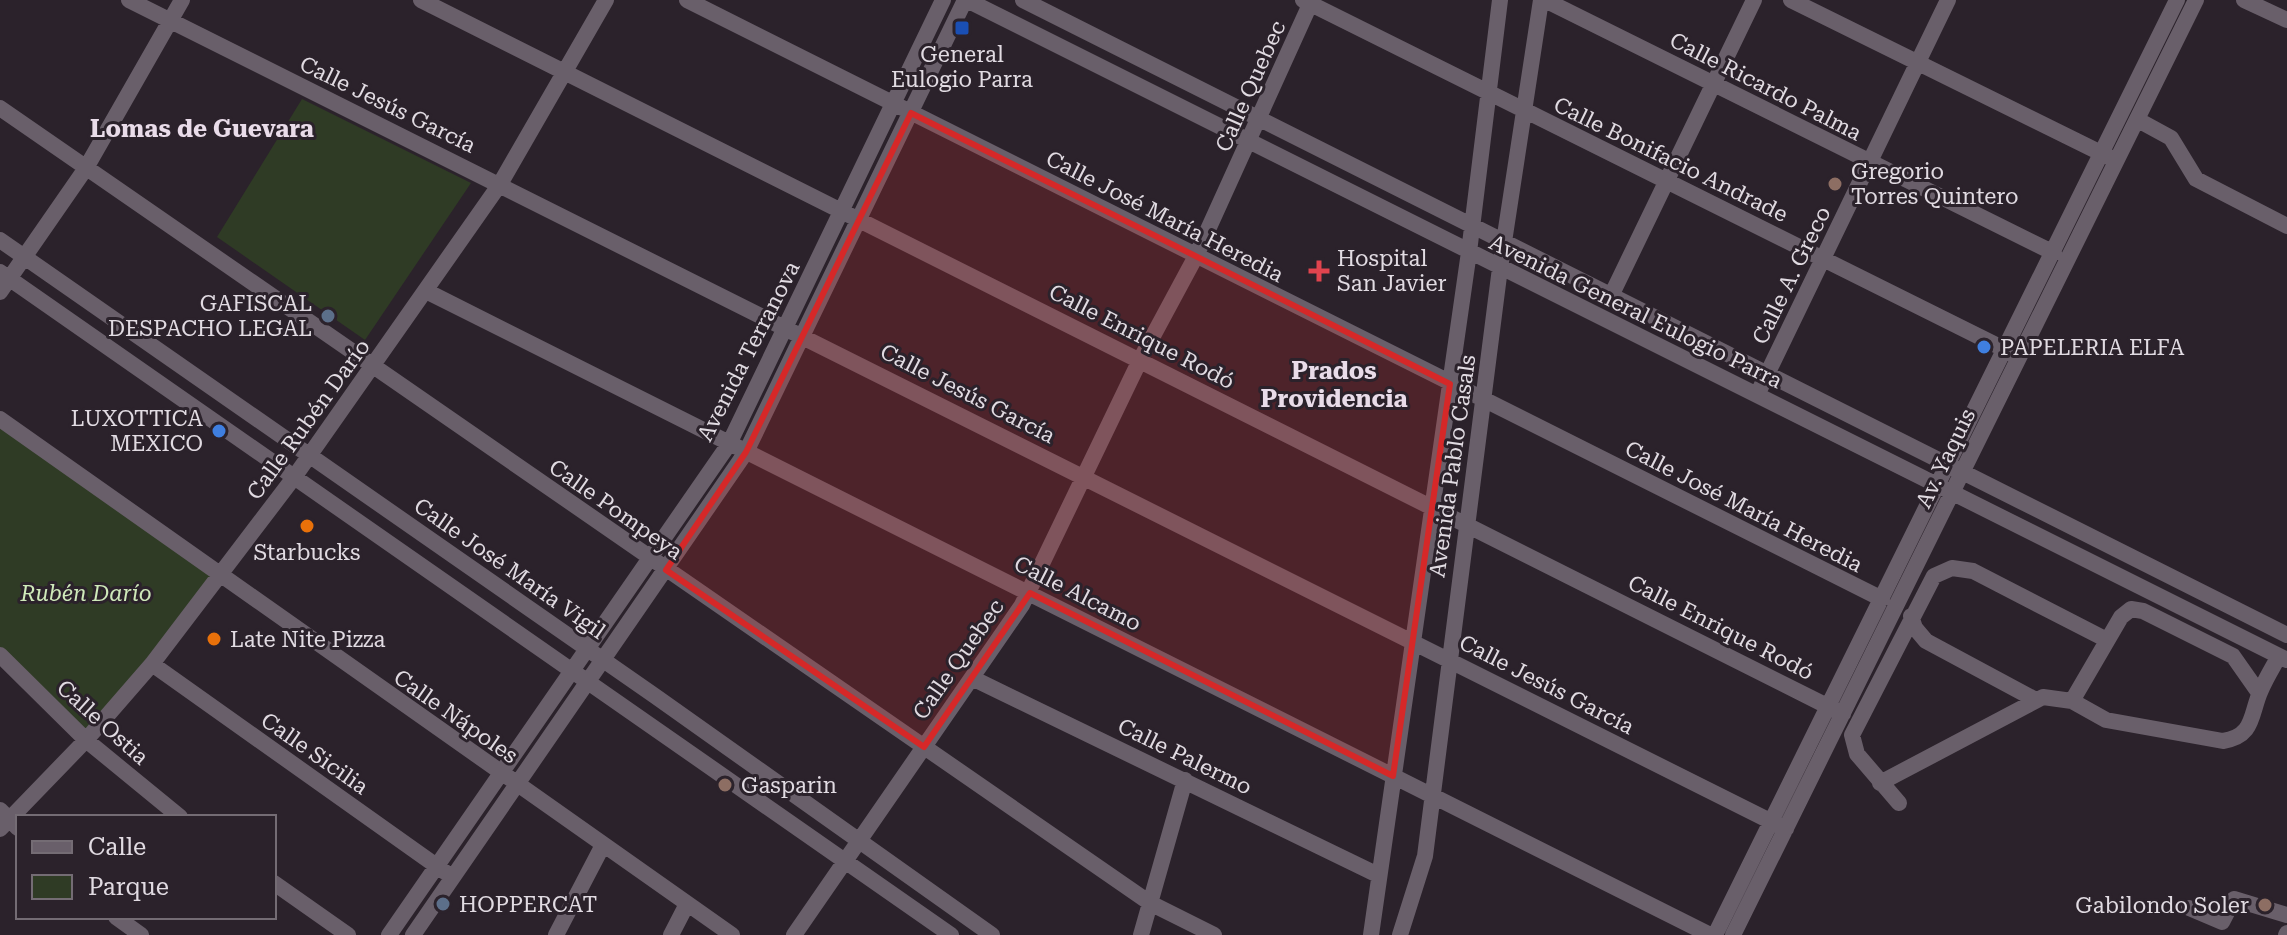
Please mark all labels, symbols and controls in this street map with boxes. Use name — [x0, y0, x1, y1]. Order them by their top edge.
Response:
street label: Calle Quebec — [1210, 17, 1290, 156]
marker: General Eulogio Parra — [953, 19, 971, 37]
street label: Calle Ricardo Palma — [1666, 27, 1866, 146]
place label: General Eulogio Parra — [891, 42, 1033, 92]
street label: Calle Jesús García — [296, 51, 480, 158]
street label: Calle Bonifacio Andrade — [1550, 92, 1792, 227]
district label: Lomas de Guevara — [90, 115, 314, 143]
street label: Calle José María Heredia — [1042, 146, 1288, 287]
place label: Gregorio Torres Quintero — [1851, 159, 2019, 209]
marker: Gregorio Torres Quintero — [1826, 175, 1844, 193]
street label: Calle A. Greco — [1747, 202, 1836, 348]
street label: Avenida General Eulogio Parra — [1485, 229, 1786, 393]
place label: Hospital San Javier — [1337, 246, 1447, 296]
street label: Avenida Terranova — [692, 257, 805, 445]
marker: Hospital San Javier — [1308, 260, 1330, 282]
street label: Calle Enrique Rodó — [1045, 279, 1239, 394]
place label: GAFISCAL DESPACHO LEGAL — [108, 291, 312, 341]
marker: GAFISCAL DESPACHO LEGAL — [319, 307, 337, 325]
street label: Calle Rubén Darío — [242, 334, 375, 504]
place label: PAPELERIA ELFA — [2000, 335, 2185, 360]
marker: PAPELERIA ELFA — [1975, 338, 1993, 356]
street label: Calle Jesús García — [876, 339, 1059, 448]
street label: Avenida Pablo Casals — [1424, 353, 1481, 579]
district label: Prados Providencia — [1261, 357, 1408, 413]
street label: Av. Yaquis — [1911, 405, 1980, 512]
place label: LUXOTTICA MEXICO — [71, 406, 204, 456]
marker: LUXOTTICA MEXICO — [210, 422, 228, 440]
street label: Calle José María Heredia — [1621, 436, 1867, 577]
street label: Calle Pompeya — [544, 454, 687, 565]
street label: Calle José María Vigil — [409, 493, 610, 644]
marker: Starbucks — [298, 517, 316, 535]
place label: Starbucks — [253, 540, 361, 565]
street label: Calle Alcamo — [1010, 551, 1145, 636]
street label: Calle Enrique Rodó — [1624, 570, 1818, 685]
park label: Rubén Darío — [19, 581, 152, 606]
street label: Calle Quebec — [908, 595, 1009, 724]
place label: Late Nite Pizza — [230, 627, 385, 652]
marker: Late Nite Pizza — [205, 630, 223, 648]
street label: Calle Jesús García — [1455, 630, 1638, 739]
street label: Calle Nápoles — [389, 664, 522, 768]
street label: Calle Ostia — [52, 675, 153, 770]
street label: Calle Sicilia — [256, 707, 373, 799]
street label: Calle Palermo — [1114, 713, 1256, 800]
place label: Gasparin — [741, 773, 837, 798]
marker: Gasparin — [716, 776, 734, 794]
legend — [16, 815, 276, 919]
text: Calle — [88, 833, 146, 861]
text: Parque — [88, 873, 169, 901]
place label: HOPPERCAT — [459, 892, 597, 917]
place label: Gabilondo Soler — [2075, 893, 2249, 918]
marker: HOPPERCAT — [434, 895, 452, 913]
marker: Gabilondo Soler — [2256, 896, 2274, 914]

